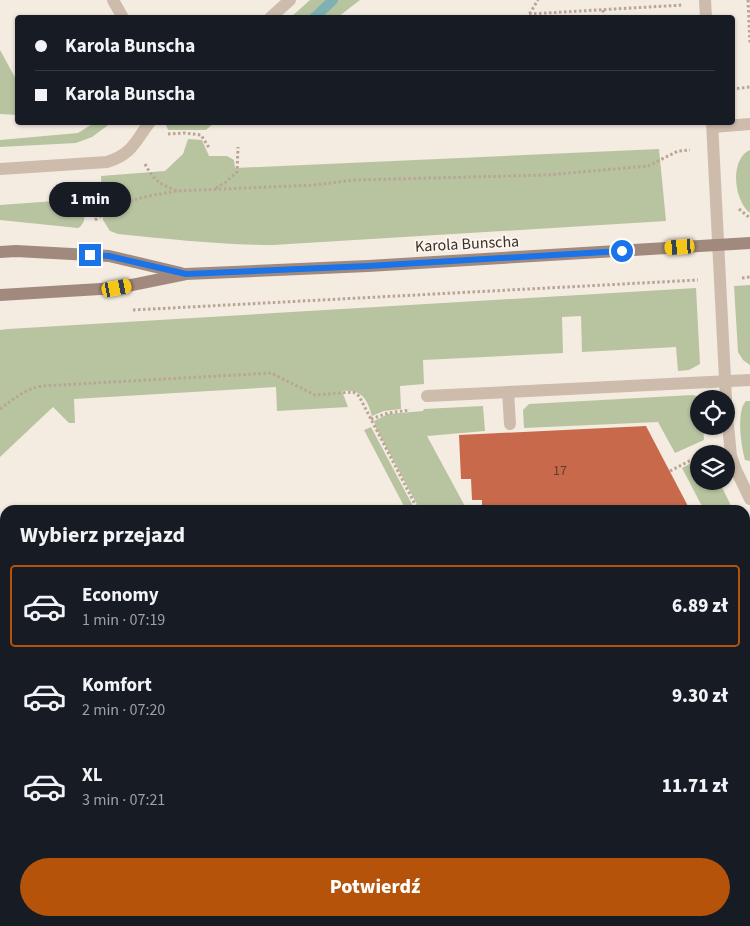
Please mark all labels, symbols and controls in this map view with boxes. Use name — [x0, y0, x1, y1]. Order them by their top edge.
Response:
text: Karola Bunscha — [65, 33, 195, 60]
text: Karola Bunscha — [65, 81, 195, 108]
callout: 1 min — [49, 182, 131, 218]
text: 1 min — [70, 188, 110, 210]
street label: Karola Bunscha — [414, 230, 520, 258]
car — [664, 238, 695, 256]
route start — [611, 240, 633, 262]
route end — [79, 244, 101, 266]
car — [100, 278, 133, 298]
map controls — [690, 390, 735, 490]
button: locate — [690, 390, 735, 435]
button: layers — [690, 445, 735, 490]
house number: 17 — [553, 461, 567, 481]
text: Wybierz przejazd — [20, 519, 185, 551]
text: Economy — [82, 582, 159, 609]
icon: car — [22, 584, 67, 629]
text: 6.89 zł — [672, 593, 728, 620]
text: 1 min · 07:19 — [82, 609, 165, 631]
text: Komfort — [82, 672, 152, 699]
icon: car — [22, 674, 67, 719]
text: 9.30 zł — [672, 683, 728, 710]
text: 2 min · 07:20 — [82, 699, 165, 721]
text: XL — [82, 762, 103, 789]
icon: car — [22, 764, 67, 809]
text: 11.71 zł — [662, 773, 728, 800]
text: 3 min · 07:21 — [82, 789, 165, 811]
button: Potwierdź — [20, 858, 730, 916]

